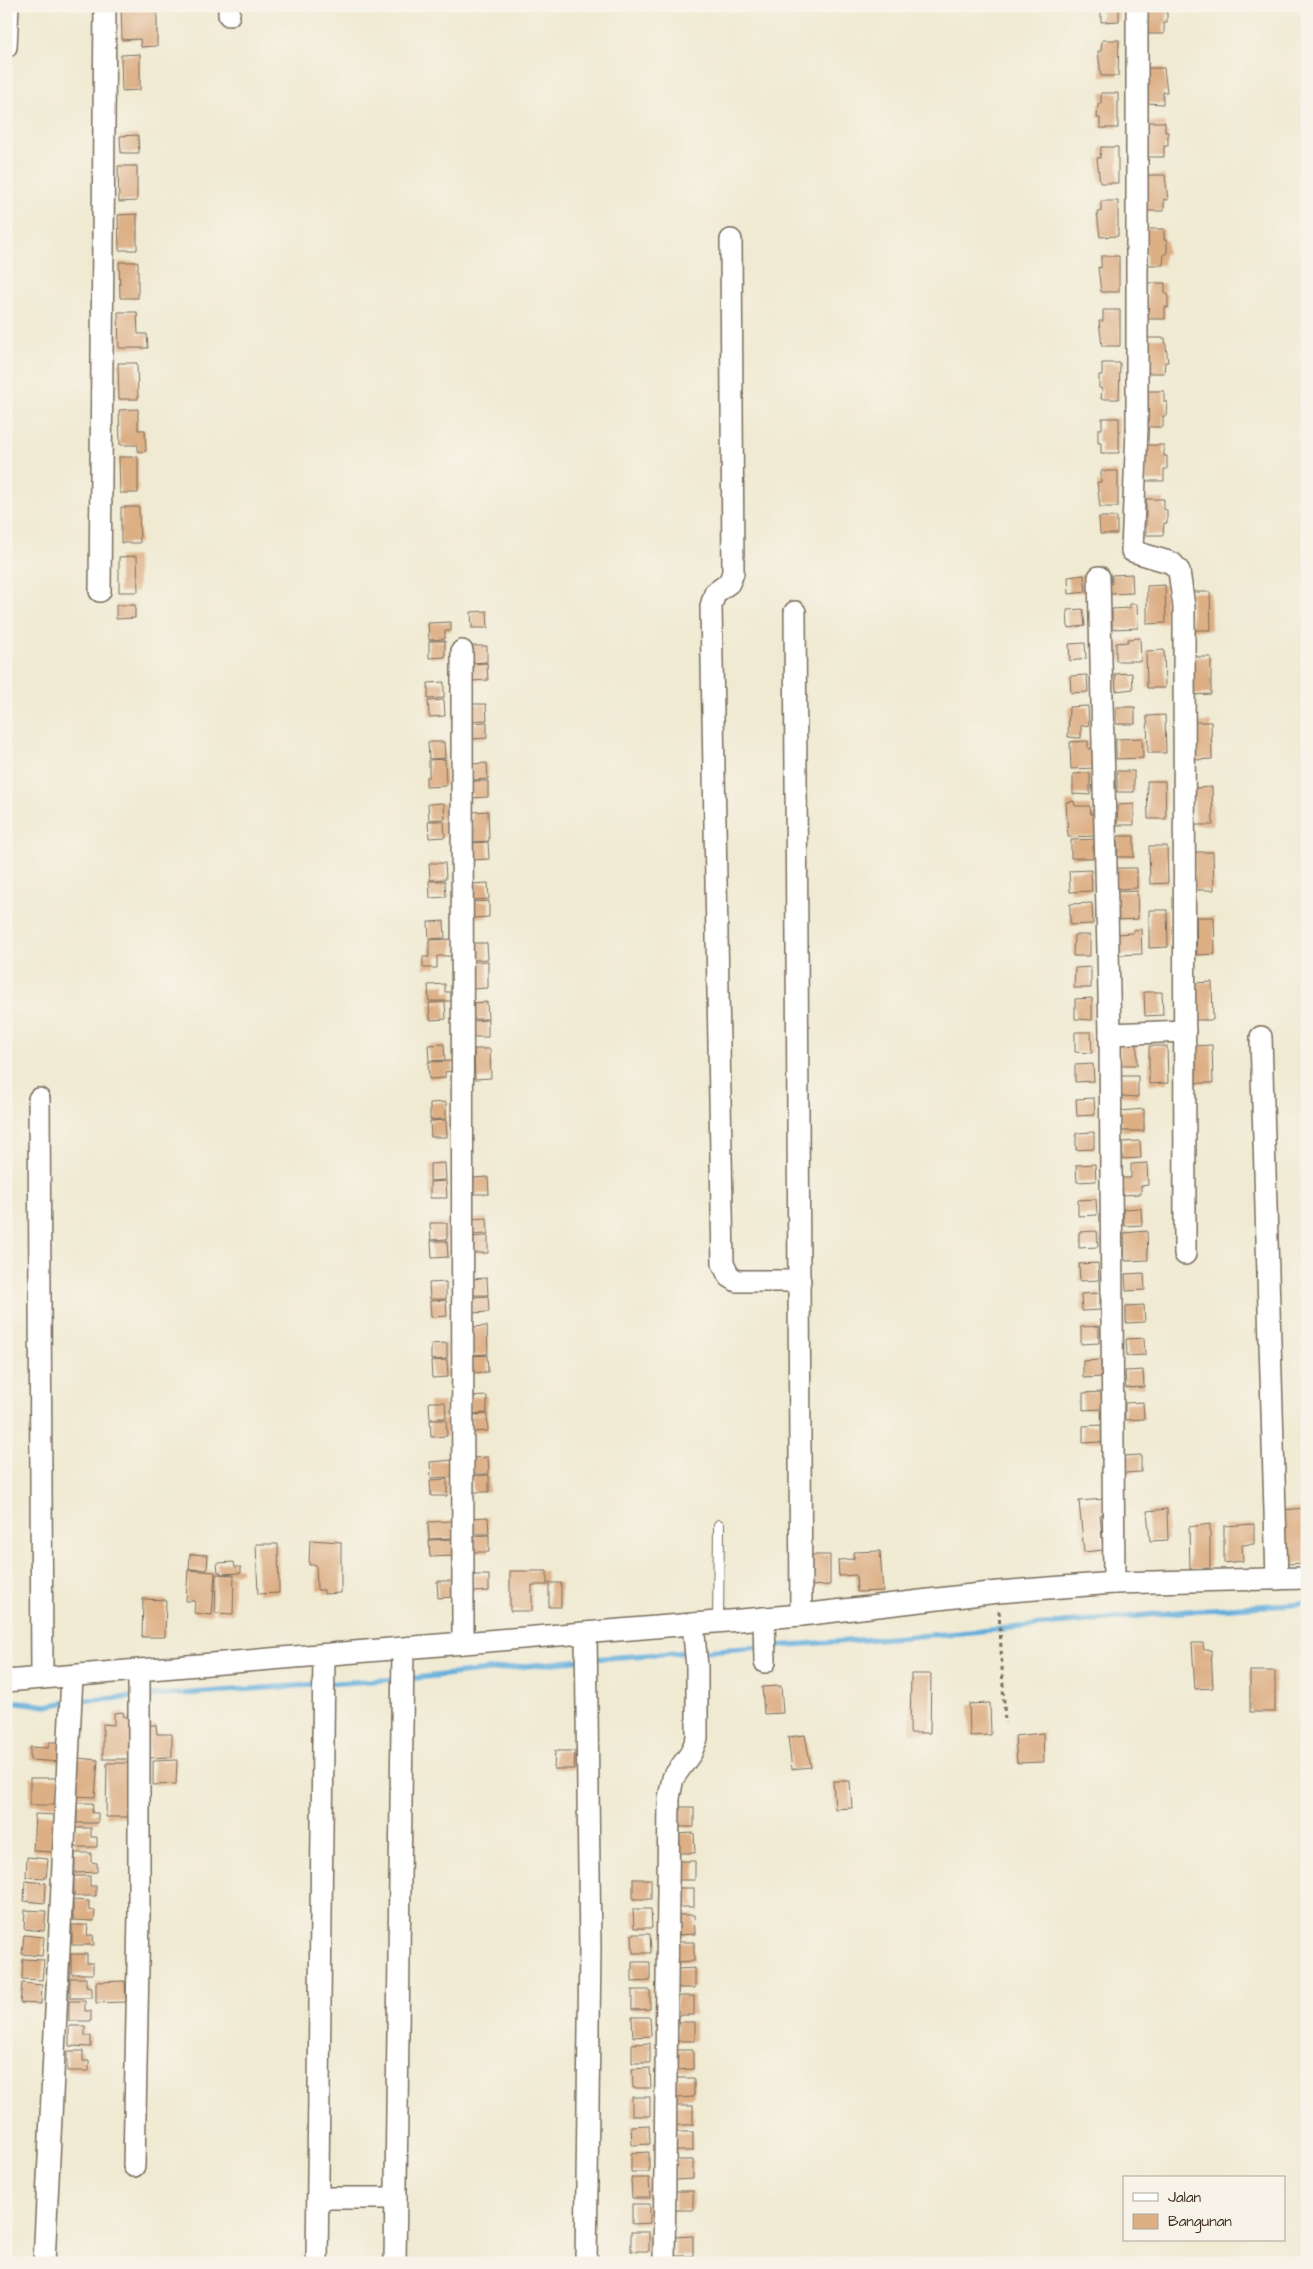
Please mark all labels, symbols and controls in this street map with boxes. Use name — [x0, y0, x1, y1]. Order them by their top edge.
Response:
legend — [1123, 2176, 1286, 2242]
text: Jalan — [1168, 2187, 1202, 2208]
text: Bangunan — [1168, 2211, 1232, 2233]

